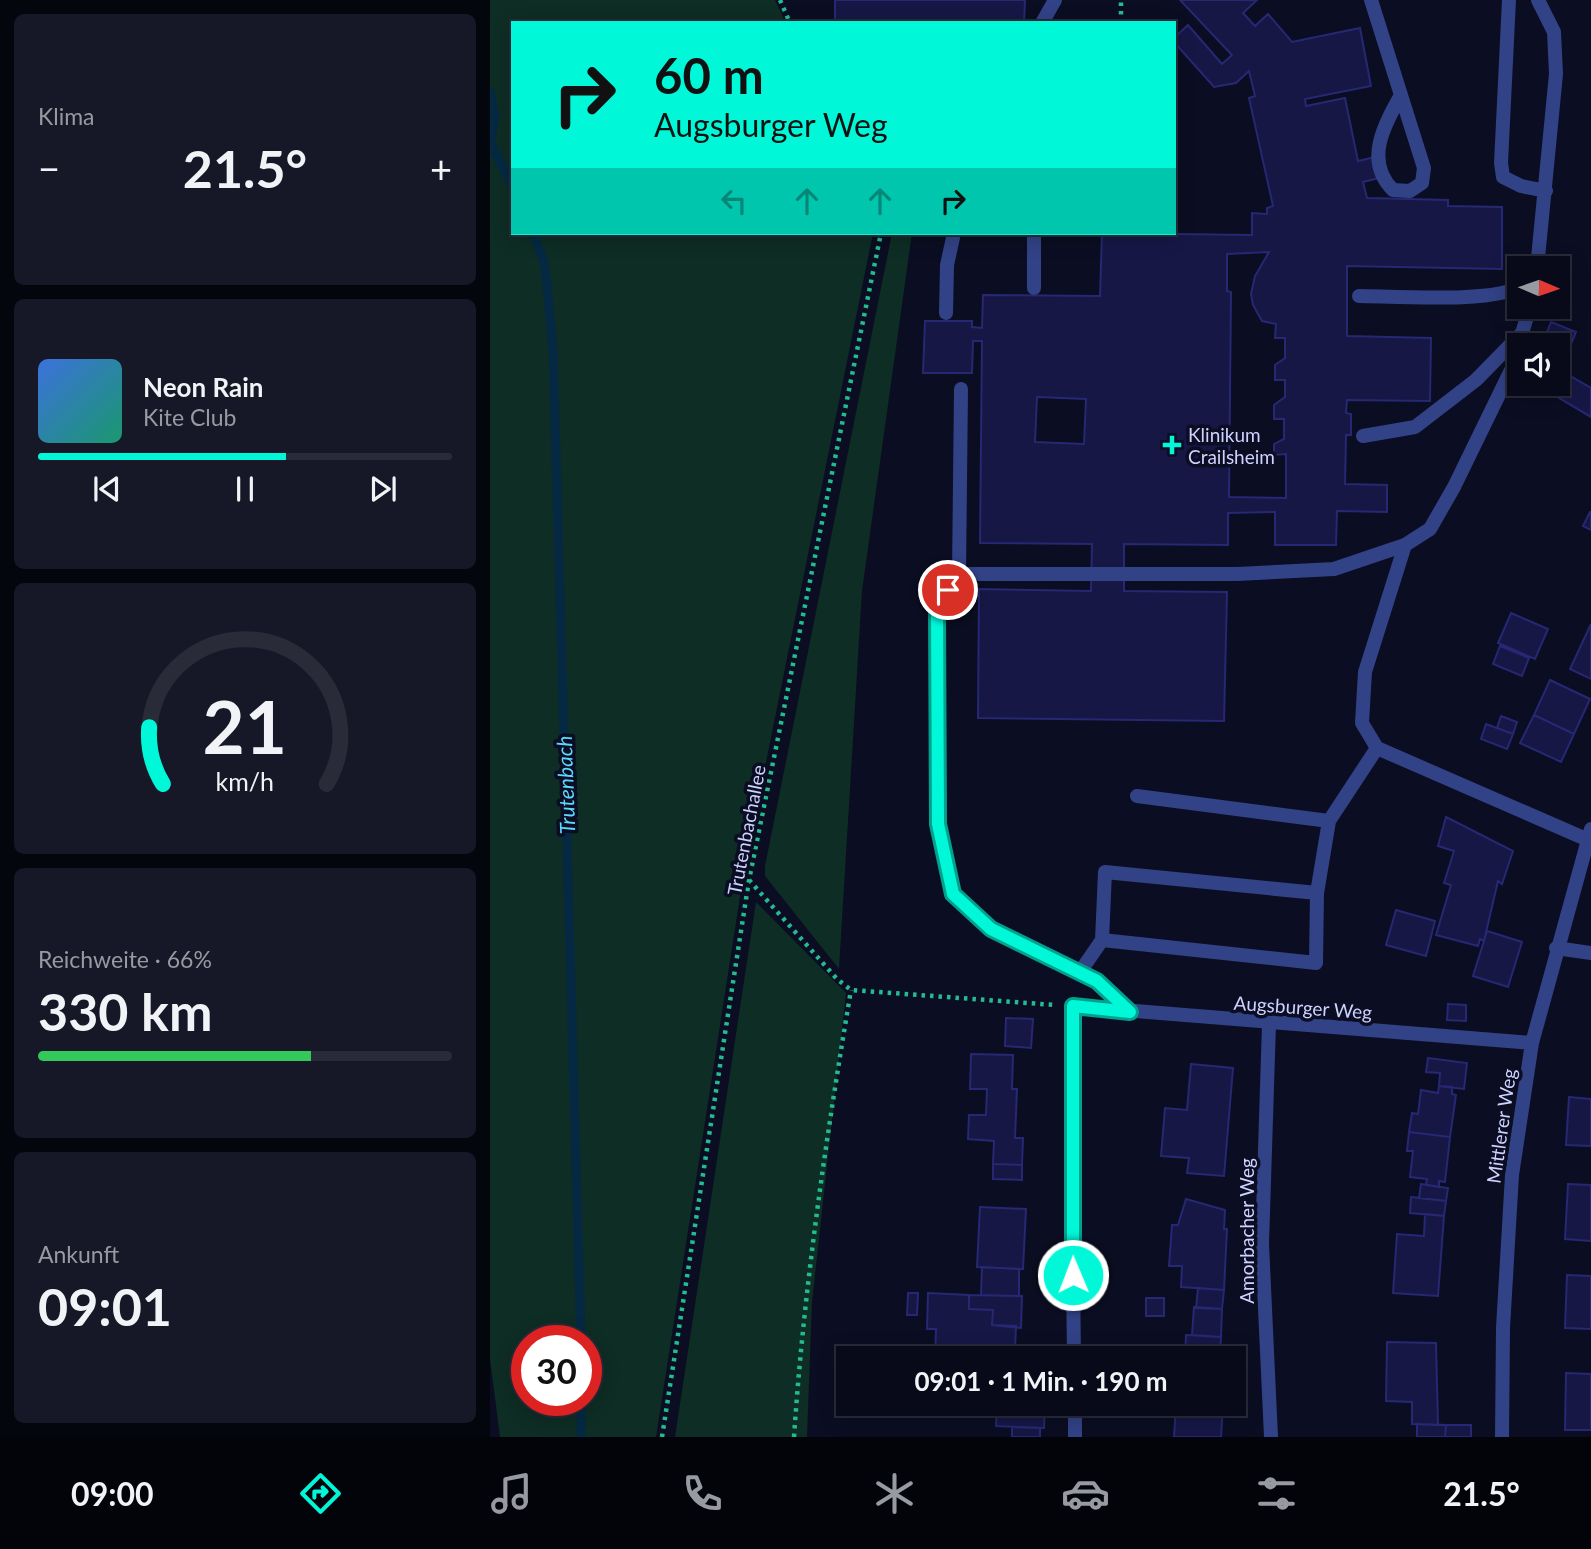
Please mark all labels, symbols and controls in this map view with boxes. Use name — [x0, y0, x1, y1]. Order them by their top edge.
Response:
text: 60 m — [654, 46, 764, 104]
icon: right — [539, 49, 630, 140]
text: Klima — [38, 102, 95, 130]
text: Augsburger Weg — [654, 105, 888, 144]
text: 21.5° — [183, 137, 307, 199]
text: − — [38, 145, 60, 191]
text: + — [430, 145, 452, 191]
icon: left — [715, 182, 753, 220]
icon: ahead — [788, 182, 826, 220]
icon: ahead — [861, 182, 899, 220]
icon: right — [934, 182, 972, 220]
north arrow — [1507, 256, 1570, 318]
map controls — [1507, 256, 1570, 396]
button: sound — [1507, 333, 1570, 396]
text: Neon Rain — [143, 371, 263, 403]
text: Kite Club — [143, 403, 236, 431]
place label: Klinikum Crailsheim — [1188, 423, 1275, 468]
marker: Klinikum Crailsheim — [1162, 435, 1182, 455]
icon: previous — [88, 470, 126, 508]
icon: pause — [226, 470, 264, 508]
icon: next — [364, 470, 402, 508]
pin — [918, 560, 978, 620]
icon: arrive — [929, 571, 967, 609]
text: 21 — [203, 683, 287, 771]
water label: Trutenbach — [551, 735, 579, 835]
street label: Trutenbachallee — [722, 763, 770, 897]
text: km/h — [216, 766, 274, 796]
text: Reichweite · 66% — [38, 945, 212, 973]
text: 330 km — [38, 980, 212, 1042]
street label: Augsburger Weg — [1233, 991, 1373, 1023]
street label: Mittlerer Weg — [1482, 1067, 1520, 1185]
street label: Amorbacher Weg — [1235, 1158, 1258, 1304]
position arrow — [1036, 1238, 1110, 1312]
text: Ankunft — [38, 1240, 119, 1268]
text: 09:01 — [38, 1275, 172, 1337]
speed limit sign: 30 — [511, 1325, 602, 1416]
text: 09:01 · 1 Min. · 190 m — [914, 1365, 1168, 1397]
icon: directions — [296, 1469, 345, 1518]
icon: music — [487, 1469, 536, 1518]
icon: phone — [678, 1469, 727, 1518]
icon: climate — [870, 1469, 919, 1518]
icon: car — [1061, 1469, 1110, 1518]
icon: filters — [1252, 1469, 1301, 1518]
text: 09:00 — [71, 1474, 154, 1513]
text: 21.5° — [1443, 1474, 1520, 1513]

